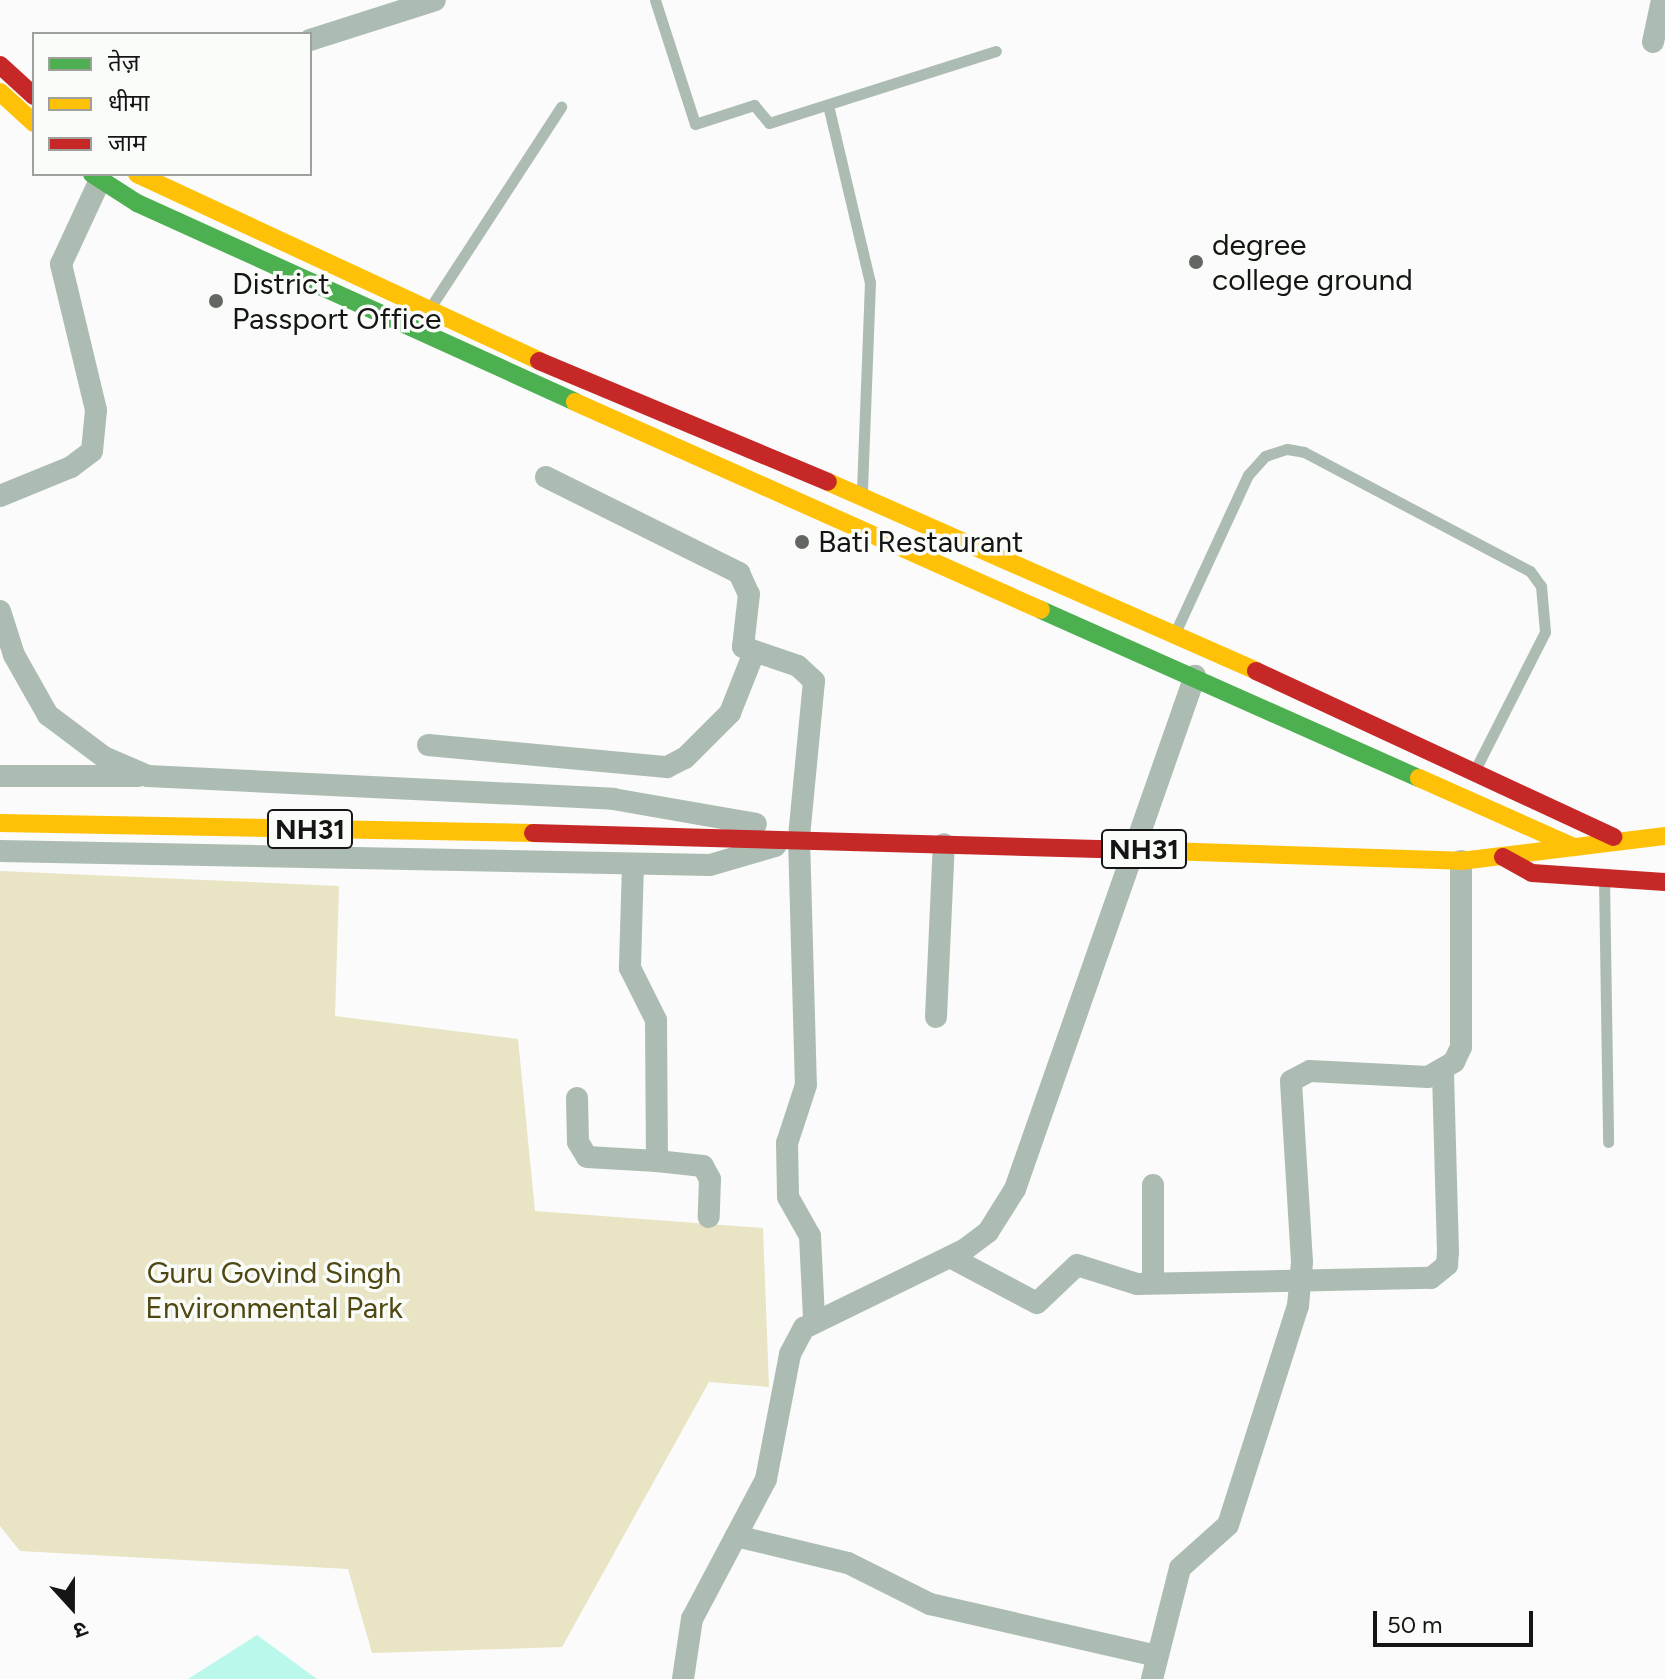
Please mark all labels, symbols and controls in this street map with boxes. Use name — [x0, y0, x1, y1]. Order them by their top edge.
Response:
legend — [32, 32, 312, 176]
text: तेज़ — [108, 48, 140, 77]
text: धीमा — [108, 88, 150, 117]
text: जाम — [108, 128, 146, 157]
place label: degree college ground — [1212, 227, 1413, 298]
marker: degree college ground — [1187, 253, 1205, 271]
place label: District Passport Office — [232, 266, 441, 336]
marker: District Passport Office — [207, 292, 225, 310]
place label: Bati Restaurant — [818, 524, 1023, 560]
marker: Bati Restaurant — [793, 533, 811, 551]
road number: NH31 — [266, 805, 354, 853]
road number: NH31 — [1100, 825, 1188, 873]
park label: Guru Govind Singh Environmental Park — [145, 1255, 403, 1326]
north arrow — [32, 1567, 112, 1647]
scale bar — [1377, 1595, 1537, 1645]
text: 50 m — [1387, 1610, 1443, 1639]
text: उ — [70, 1615, 92, 1645]

